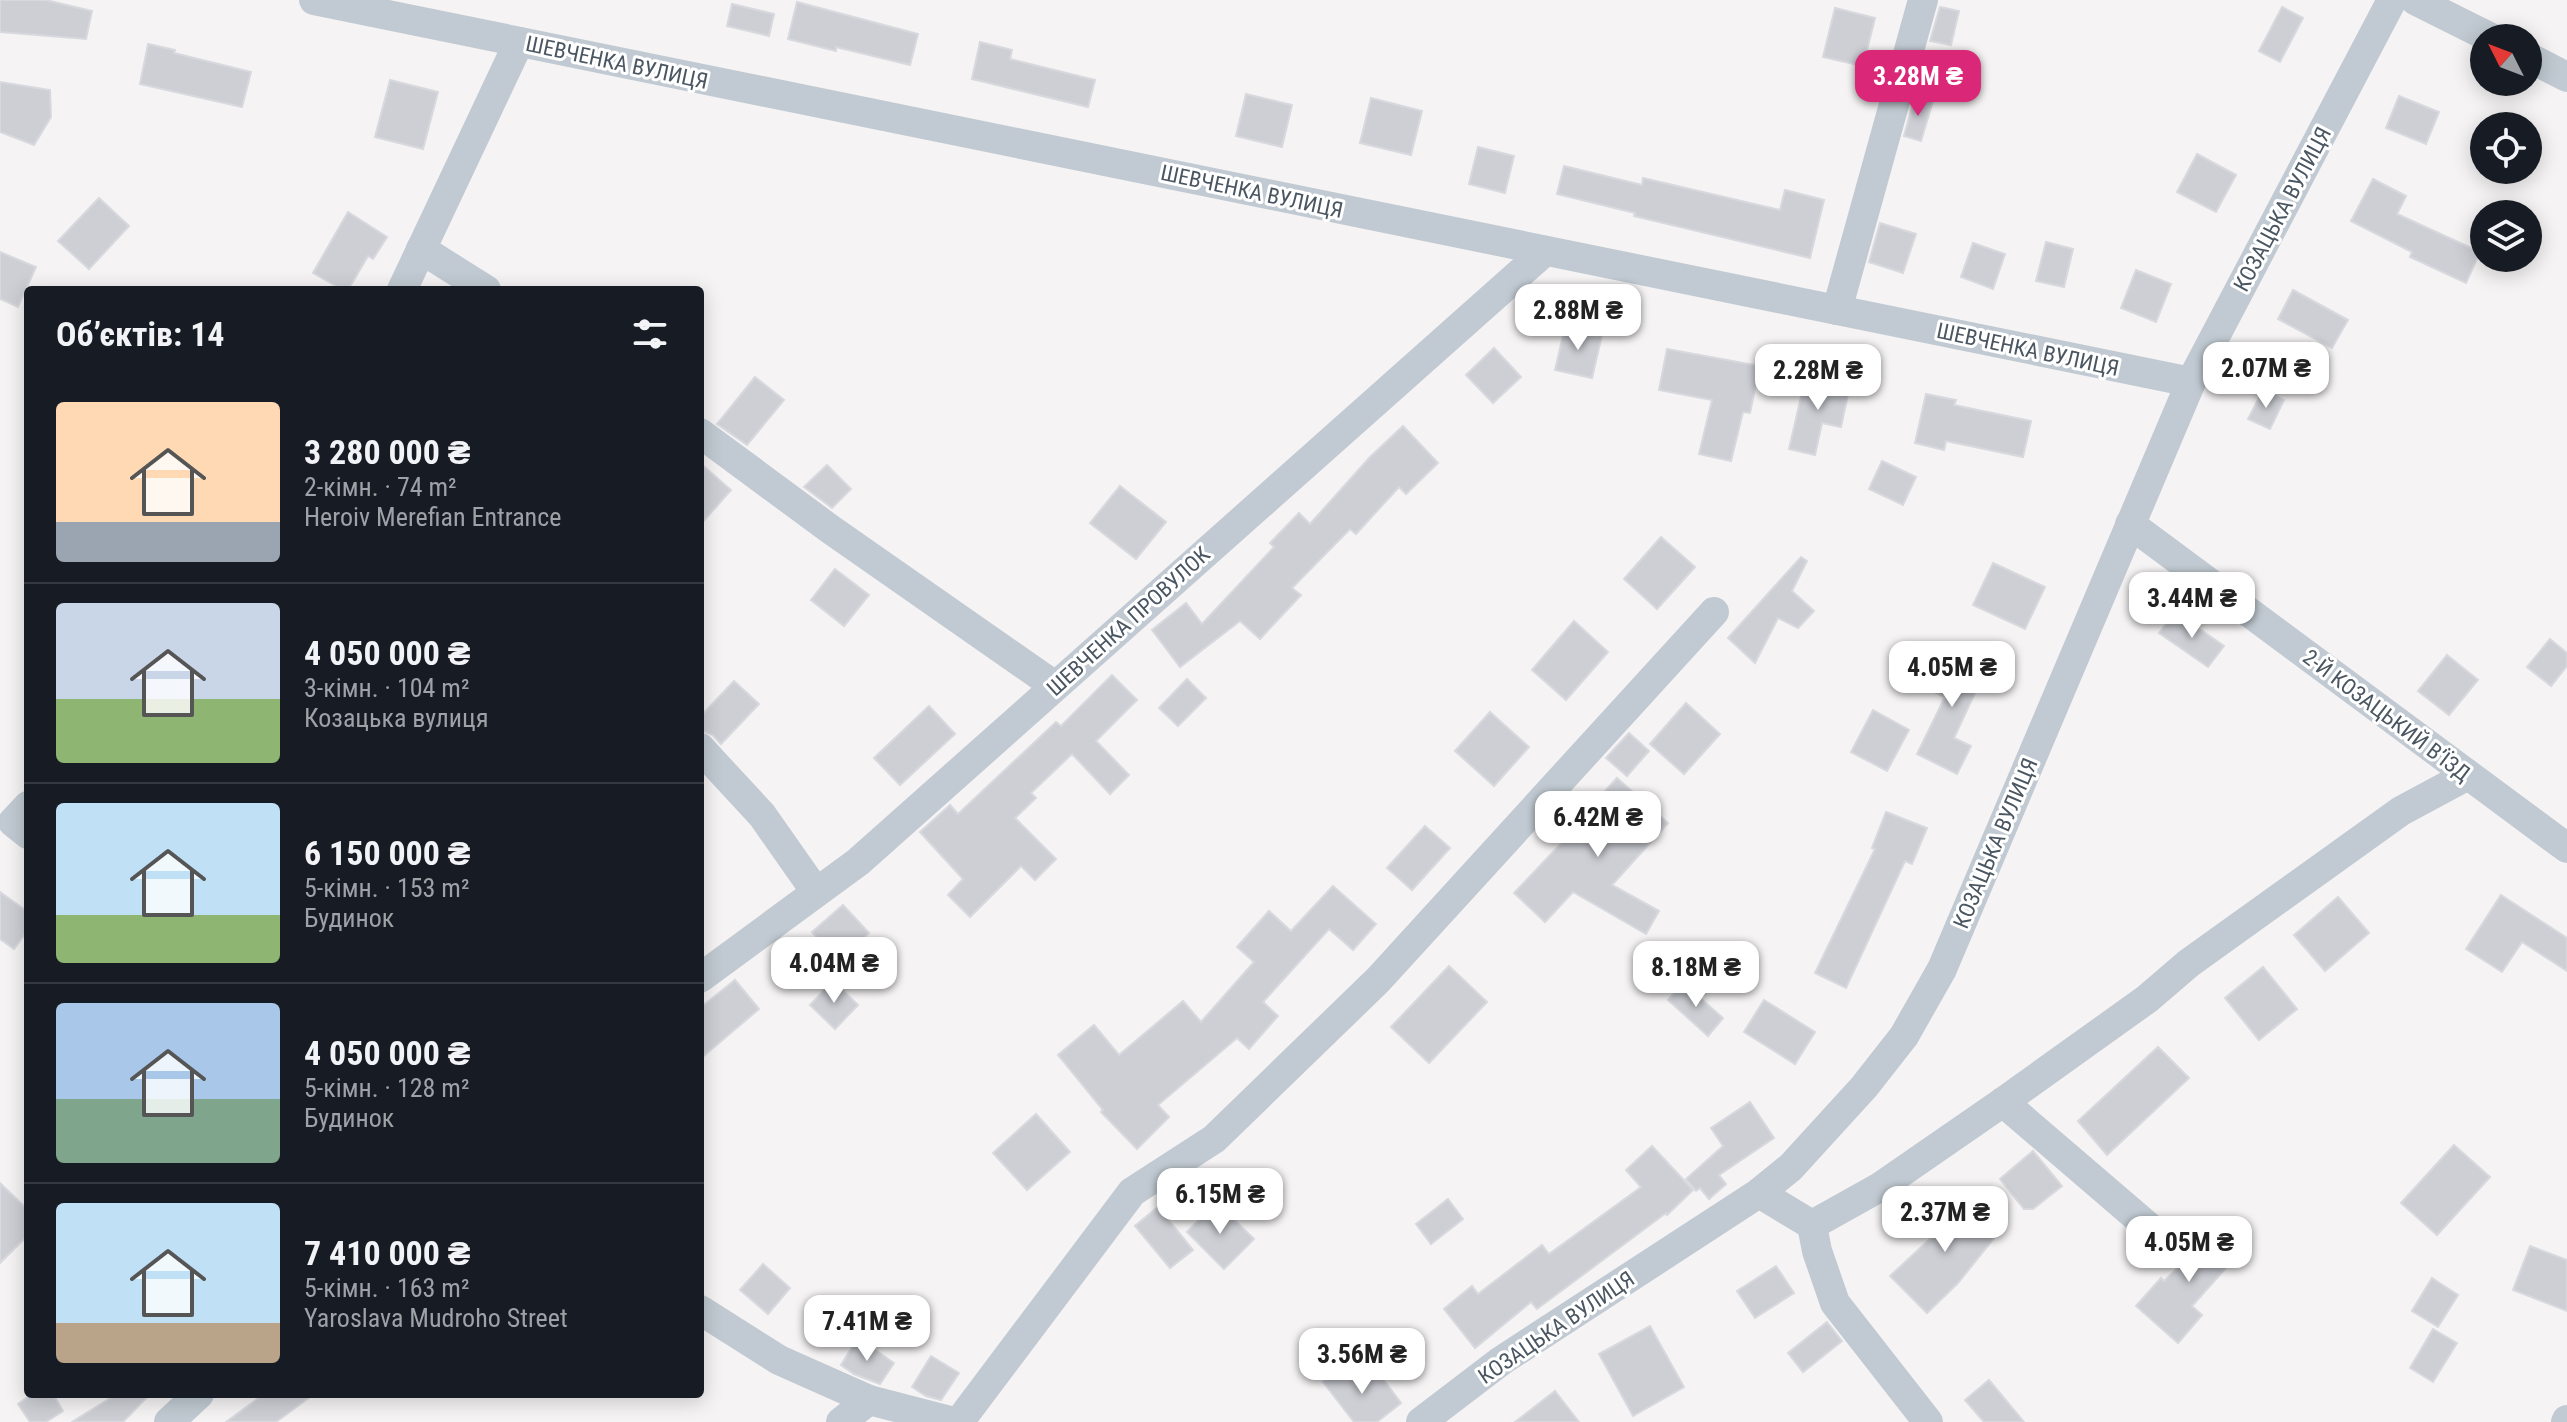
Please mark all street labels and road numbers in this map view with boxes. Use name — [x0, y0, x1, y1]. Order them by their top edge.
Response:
street label: ШЕВЧЕНКА ВУЛИЦЯ — [523, 31, 710, 94]
street label: КОЗАЦЬКА ВУЛИЦЯ — [2229, 123, 2336, 296]
street label: ШЕВЧЕНКА ВУЛИЦЯ — [1158, 160, 1345, 223]
street label: ШЕВЧЕНКА ВУЛИЦЯ — [1934, 318, 2121, 381]
street label: ШЕВЧЕНКА ПРОВУЛОК — [1042, 541, 1215, 701]
street label: 2-Й КОЗАЦЬКИЙ В’ЇЗД — [2298, 644, 2475, 786]
street label: КОЗАЦЬКА ВУЛИЦЯ — [1948, 754, 2043, 932]
street label: КОЗАЦЬКА ВУЛИЦЯ — [1474, 1266, 1639, 1389]

